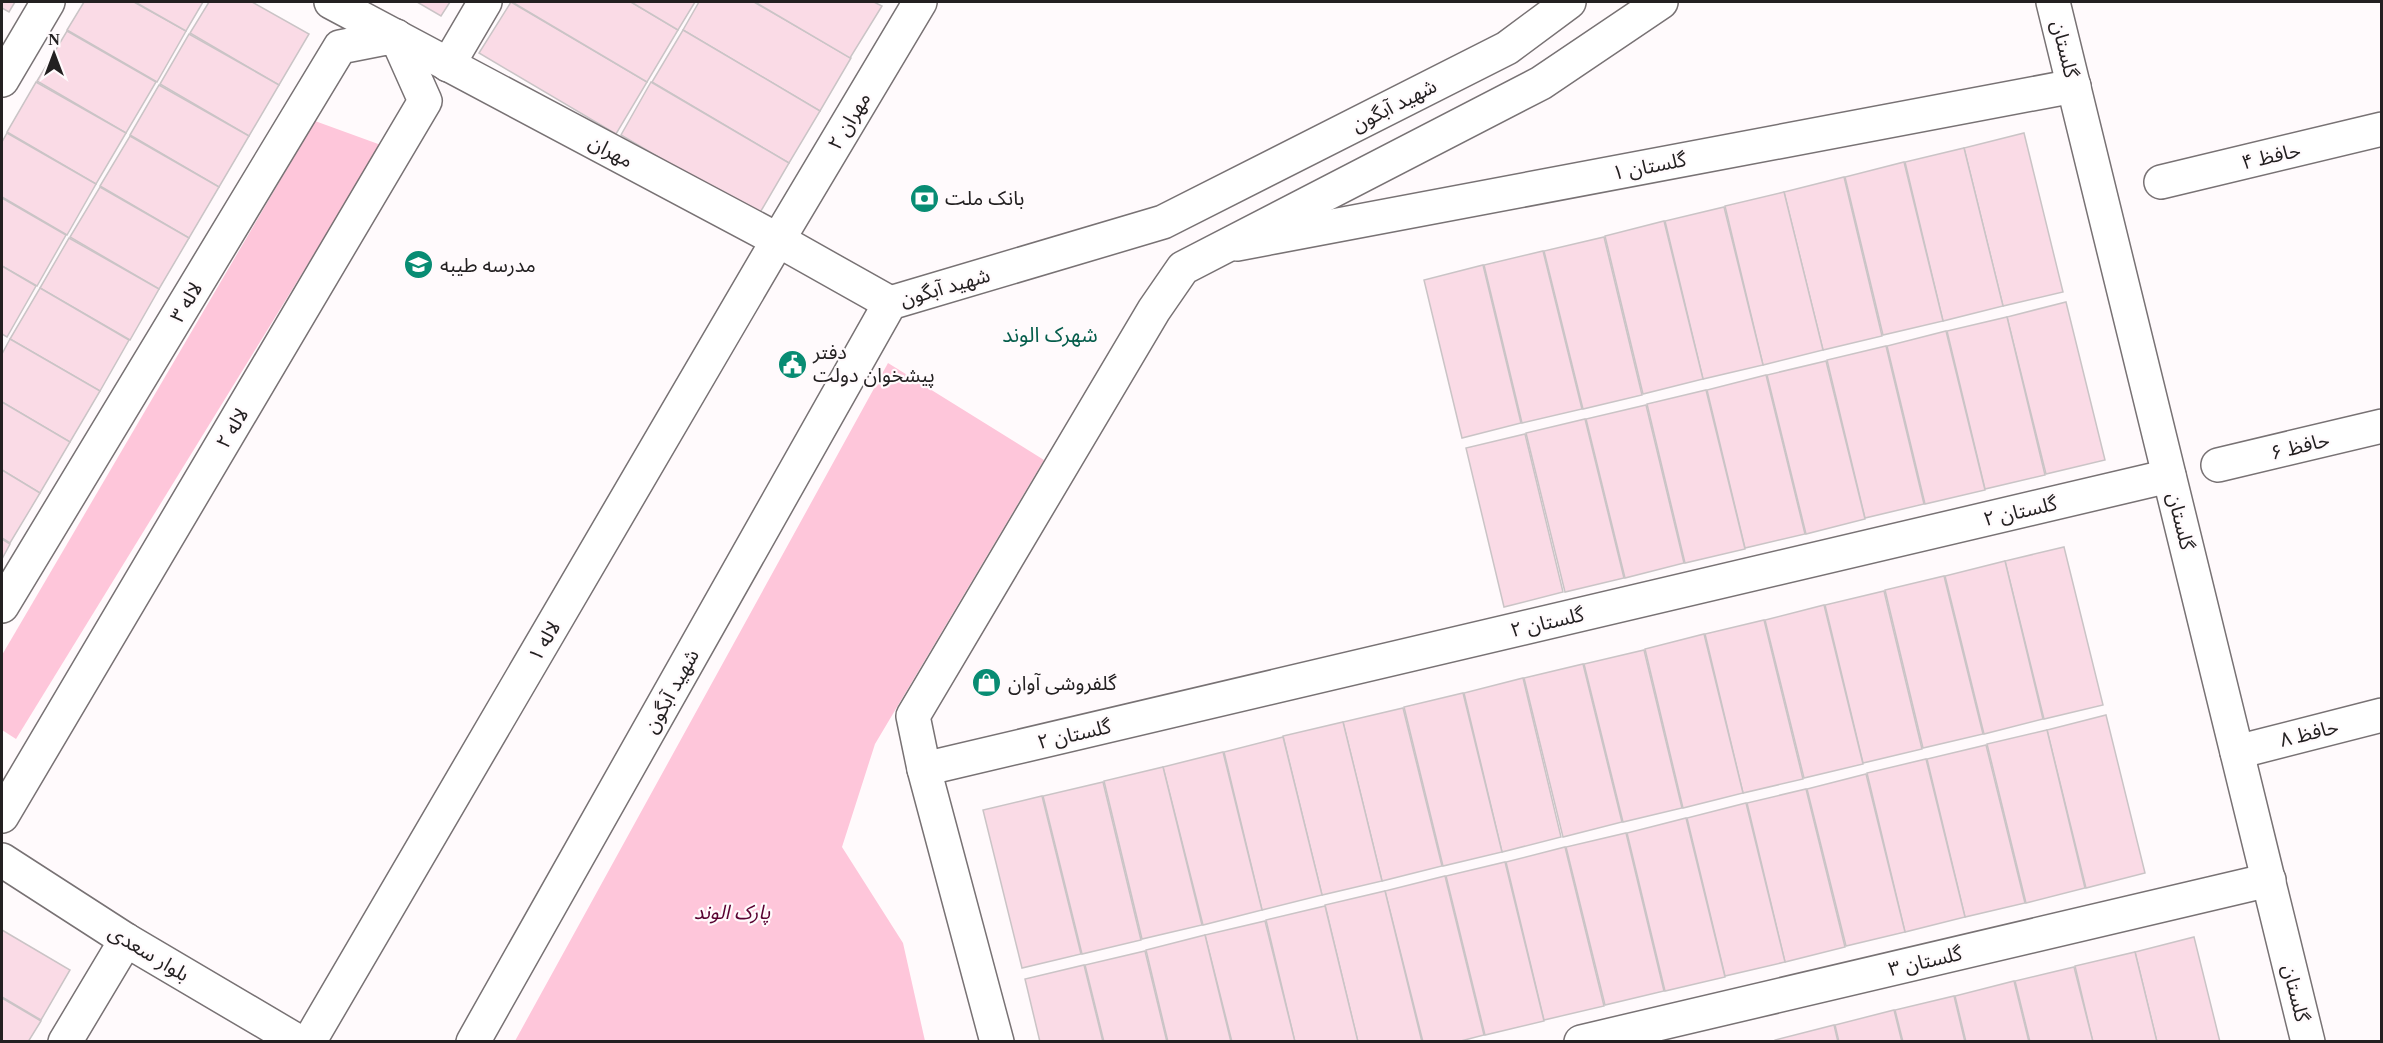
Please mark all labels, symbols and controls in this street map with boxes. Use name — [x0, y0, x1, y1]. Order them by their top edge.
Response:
street label: گلستان — [2046, 18, 2083, 81]
north arrow — [24, 24, 84, 84]
text: N — [48, 31, 60, 48]
street label: شهید آبگون — [1348, 74, 1441, 137]
street label: مهران ۲ — [823, 88, 876, 154]
street label: مهران — [585, 130, 637, 173]
street label: حافظ ۴ — [2239, 139, 2303, 173]
street label: گلستان ۱ — [1610, 148, 1689, 185]
bank icon: بانک ملت — [908, 182, 940, 214]
place label: بانک ملت — [945, 187, 1024, 209]
school or university icon: مدرسه طیبه — [403, 249, 435, 281]
place label: مدرسه طیبه — [440, 254, 536, 277]
street label: شهید آبگون — [898, 264, 993, 311]
street label: لاله ۳ — [165, 278, 207, 326]
district label: شهرک الوند — [1002, 323, 1098, 347]
place label: دفتر پیشخوان دولت — [812, 341, 935, 388]
public building icon: دفتر پیشخوان دولت — [776, 348, 808, 380]
street label: لاله ۲ — [211, 404, 253, 452]
street label: حافظ ۶ — [2268, 428, 2332, 464]
street label: گلستان — [2162, 490, 2199, 553]
street label: گلستان ۲ — [1981, 492, 2060, 531]
street label: گلستان ۲ — [1508, 603, 1587, 642]
street label: لاله ۱ — [524, 617, 564, 665]
street label: شهید آبگون — [639, 645, 704, 737]
shop icon: گلفروشی آوان — [971, 667, 1003, 699]
place label: گلفروشی آوان — [1008, 672, 1117, 695]
street label: گلستان ۲ — [1035, 715, 1114, 754]
street label: حافظ ۸ — [2277, 715, 2341, 751]
park label: پارک الوند — [694, 901, 770, 925]
street label: بلوار سعدی — [104, 920, 193, 986]
street label: گلستان ۳ — [1886, 942, 1965, 981]
street label: گلستان — [2277, 962, 2314, 1025]

